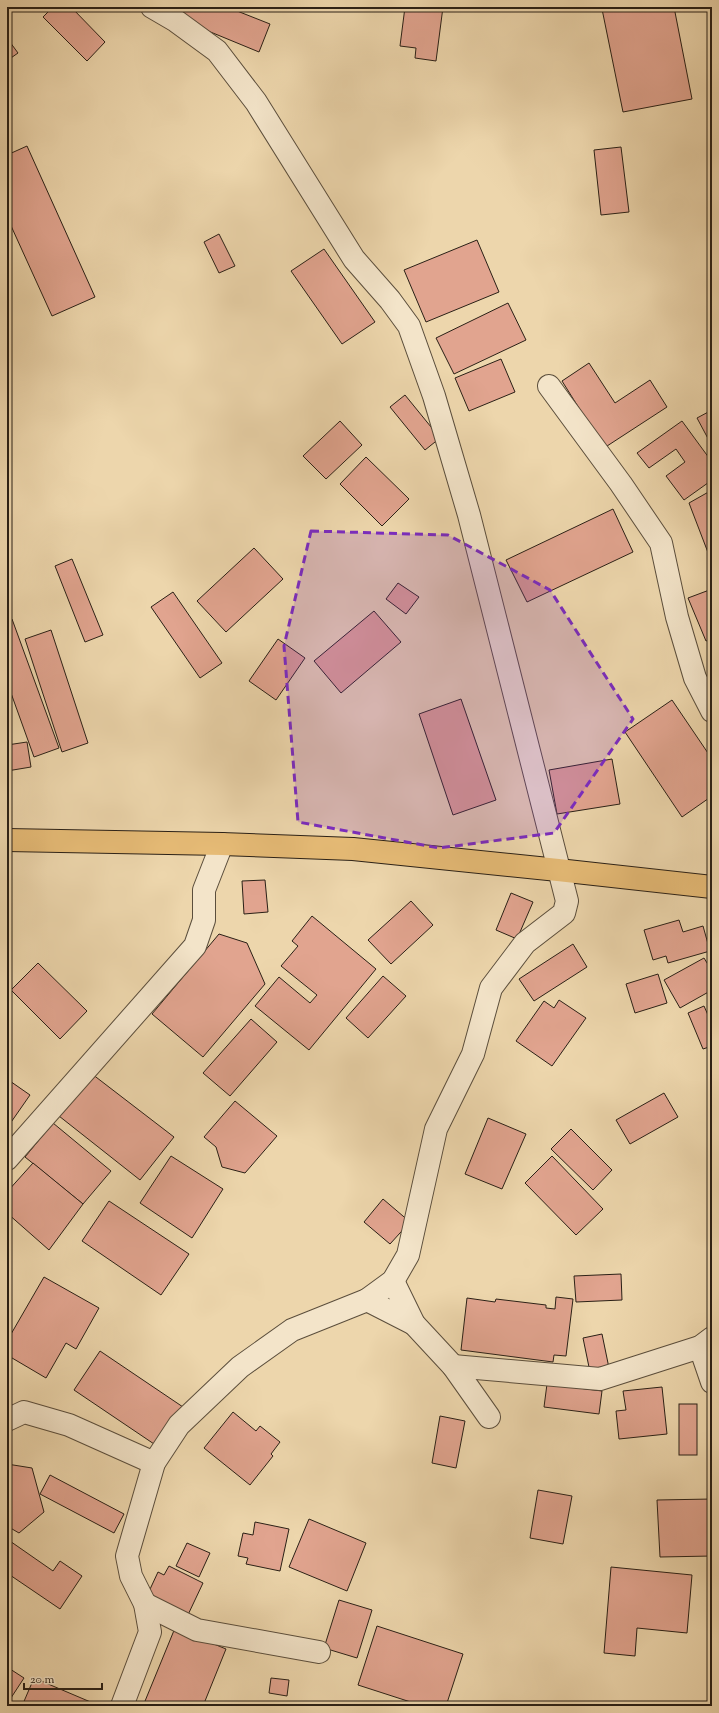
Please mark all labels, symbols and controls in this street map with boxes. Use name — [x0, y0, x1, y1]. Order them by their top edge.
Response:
scale bar — [24, 1665, 102, 1691]
text: 20 m — [30, 1671, 55, 1689]

